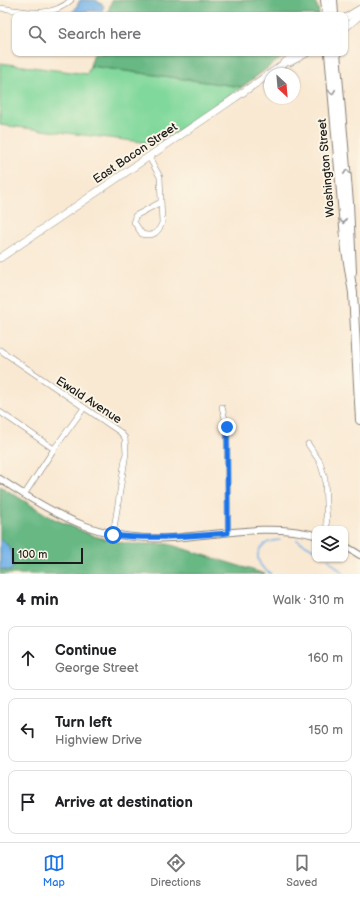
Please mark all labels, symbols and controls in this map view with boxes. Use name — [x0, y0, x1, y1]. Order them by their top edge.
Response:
search box — [12, 12, 348, 56]
icon: search — [26, 23, 48, 45]
text: Search here — [58, 25, 141, 44]
north arrow — [264, 68, 300, 104]
one-way arrow — [327, 89, 336, 95]
street label: Washington Street — [315, 118, 338, 218]
street label: East Bacon Street — [90, 119, 181, 187]
one-way arrow — [342, 169, 351, 175]
one-way arrow — [338, 218, 347, 224]
street label: Ewald Avenue — [53, 374, 124, 427]
route end — [218, 418, 236, 436]
route start — [104, 526, 122, 544]
map controls — [312, 526, 348, 562]
button: layers — [312, 526, 348, 562]
scale bar — [12, 546, 83, 565]
text: 100 m — [18, 548, 47, 561]
text: 4 min — [16, 590, 59, 610]
text: Walk · 310 m — [273, 592, 344, 608]
text: Continue — [55, 641, 117, 660]
icon: ahead — [17, 647, 39, 669]
text: 160 m — [308, 650, 343, 666]
text: George Street — [55, 660, 138, 676]
text: Turn left — [55, 713, 112, 732]
icon: left — [17, 719, 39, 741]
text: 150 m — [309, 722, 343, 738]
text: Highview Drive — [55, 732, 142, 748]
icon: arrive — [17, 791, 39, 813]
text: Arrive at destination — [55, 793, 193, 812]
tab: Map — [43, 852, 65, 889]
tab: Directions — [150, 852, 201, 889]
tab: Saved — [286, 852, 317, 889]

